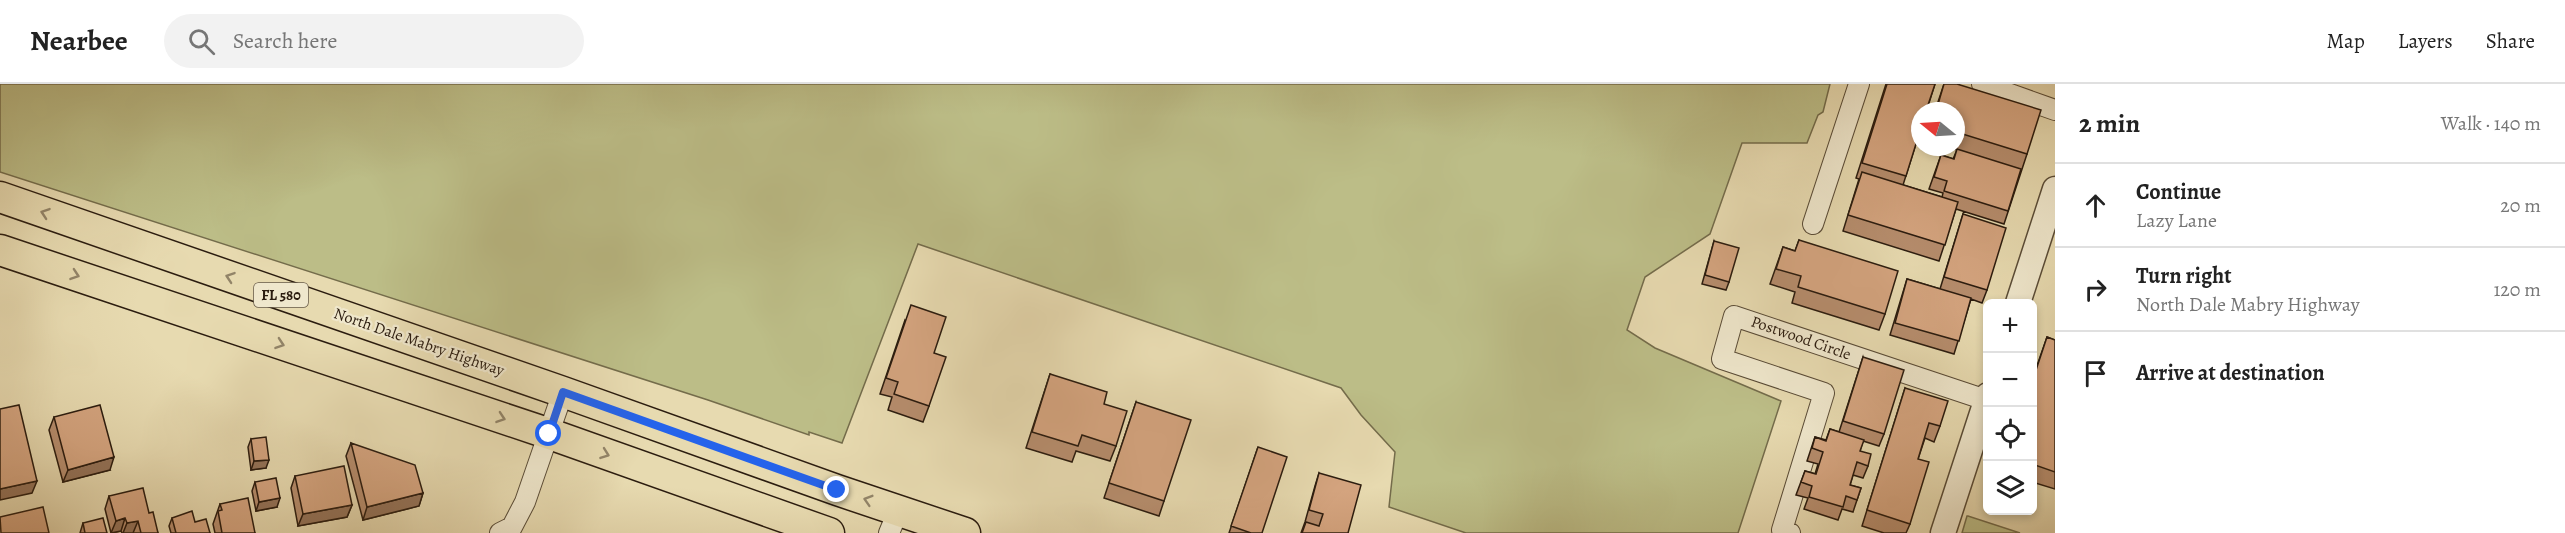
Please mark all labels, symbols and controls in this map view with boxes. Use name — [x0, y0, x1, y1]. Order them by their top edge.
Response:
search box — [164, 14, 584, 68]
text: Nearbee — [30, 22, 128, 60]
icon: search — [185, 25, 218, 58]
text: Search here — [233, 26, 337, 56]
text: Map — [2326, 27, 2365, 55]
text: Layers — [2398, 27, 2453, 55]
text: Share — [2486, 27, 2535, 55]
north arrow — [1911, 102, 1965, 156]
text: 2 min — [2079, 106, 2140, 141]
text: Walk · 140 m — [2441, 110, 2541, 137]
text: Continue — [2136, 177, 2221, 207]
icon: ahead — [2079, 189, 2112, 222]
text: 20 m — [2500, 192, 2541, 219]
text: Lazy Lane — [2136, 207, 2217, 234]
one-way arrow — [40, 208, 51, 220]
text: Turn right — [2136, 261, 2232, 291]
one-way arrow — [69, 268, 80, 280]
one-way arrow — [225, 271, 235, 284]
icon: right — [2079, 273, 2112, 306]
text: 120 m — [2493, 276, 2541, 303]
road number: FL 580 — [254, 283, 308, 307]
text: North Dale Mabry Highway — [2136, 291, 2360, 318]
map controls — [1983, 299, 2037, 515]
button: + — [1983, 299, 2037, 353]
street label: North Dale Mabry Highway — [331, 302, 508, 382]
street label: Postwood Circle — [1748, 311, 1854, 365]
one-way arrow — [274, 336, 285, 349]
button: − — [1983, 353, 2037, 407]
icon: arrive — [2079, 357, 2112, 390]
text: Arrive at destination — [2136, 358, 2325, 388]
button: locate — [1983, 407, 2037, 461]
one-way arrow — [495, 410, 506, 423]
route start — [535, 420, 561, 446]
one-way arrow — [599, 446, 610, 459]
button: layers — [1983, 461, 2037, 515]
route end — [823, 476, 849, 502]
one-way arrow — [863, 495, 874, 507]

